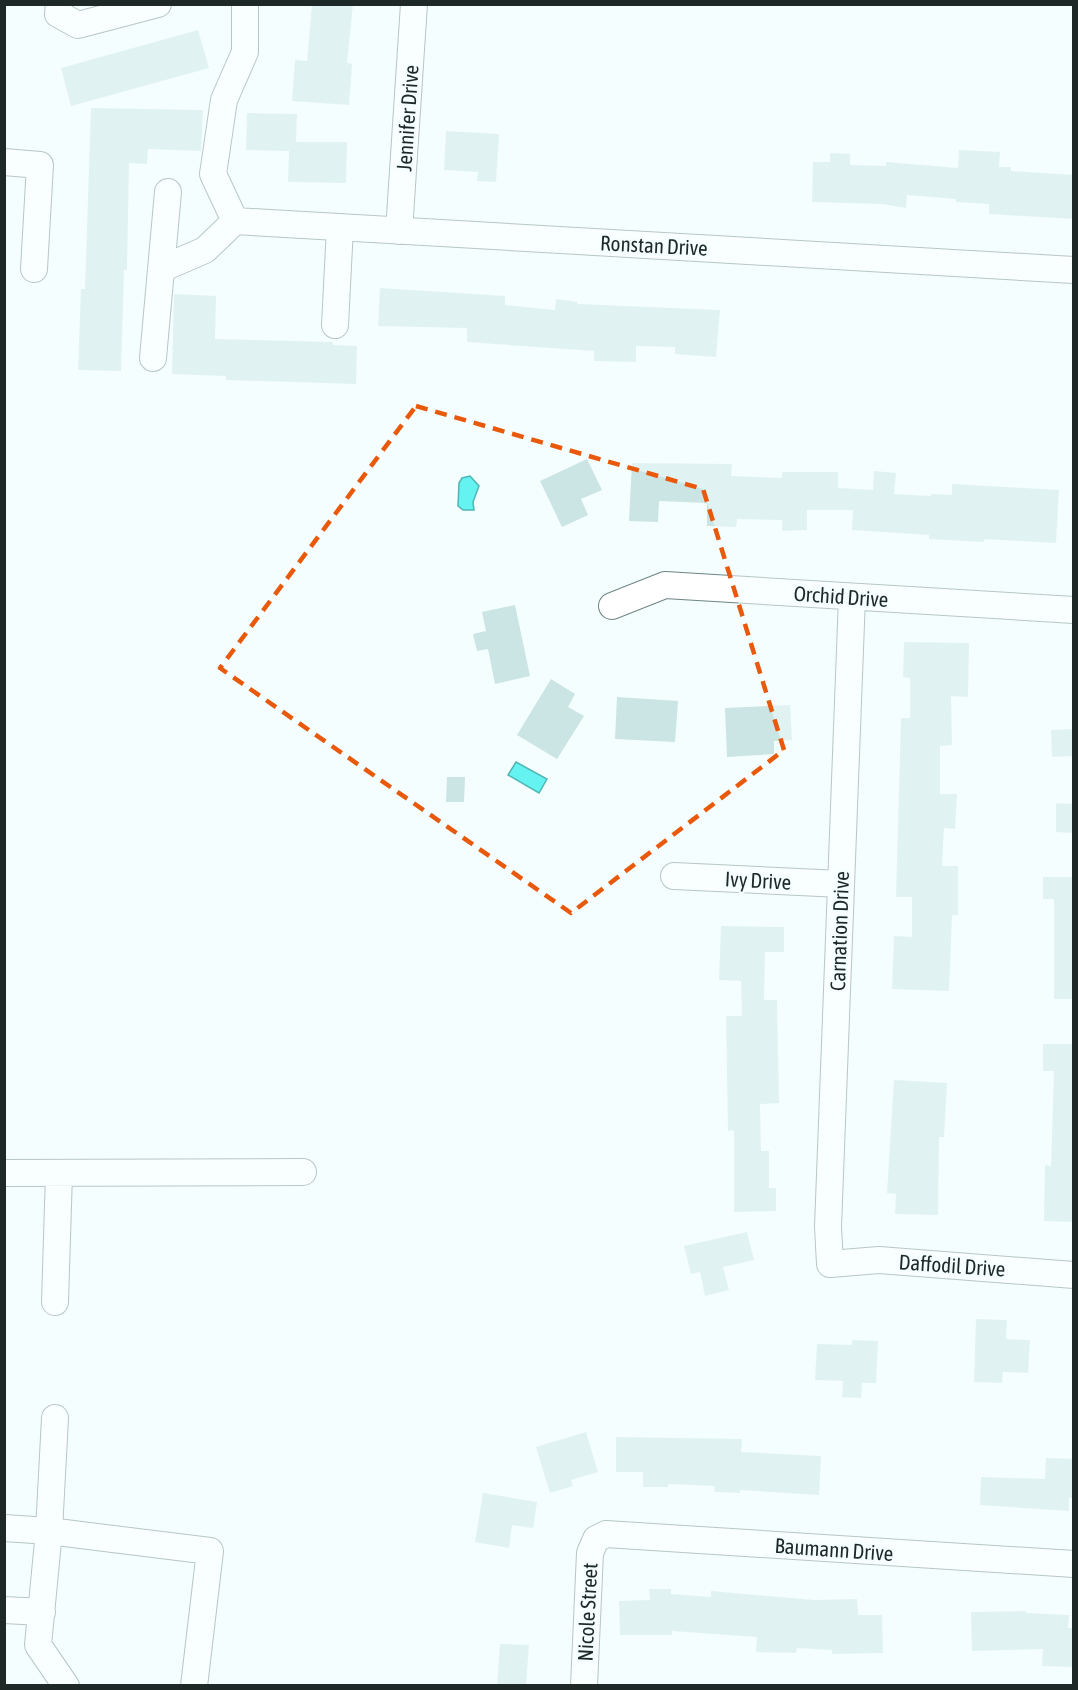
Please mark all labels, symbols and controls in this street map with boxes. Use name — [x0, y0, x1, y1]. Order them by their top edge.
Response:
street label: Jennifer Drive — [391, 64, 423, 172]
street label: Ronstan Drive — [600, 230, 708, 260]
street label: Orchid Drive — [793, 581, 889, 611]
street label: Ivy Drive — [724, 866, 792, 894]
street label: Carnation Drive — [825, 871, 853, 991]
street label: Daffodil Drive — [898, 1249, 1006, 1281]
street label: Baumann Drive — [774, 1533, 894, 1565]
street label: Nicole Street — [572, 1562, 602, 1662]

